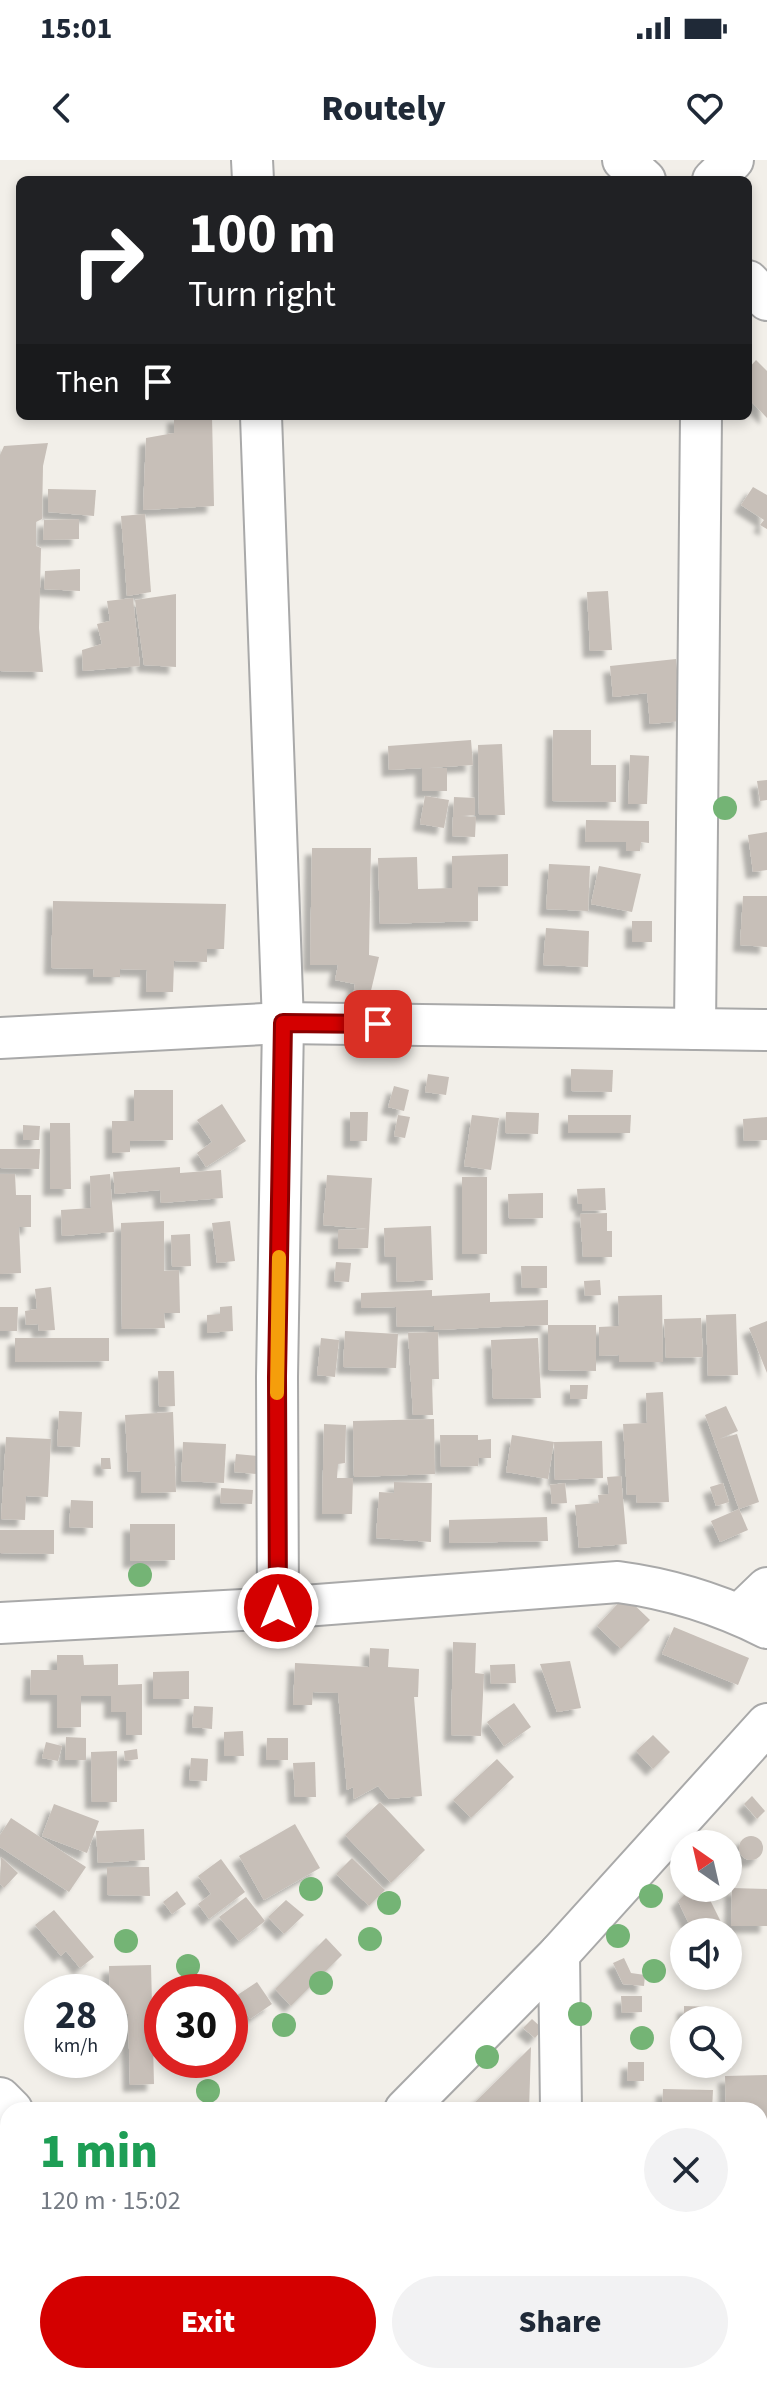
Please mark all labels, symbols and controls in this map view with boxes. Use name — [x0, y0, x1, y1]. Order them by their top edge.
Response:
text: 15:01 — [40, 7, 112, 50]
text: Routely — [321, 83, 446, 134]
icon: back — [40, 86, 84, 130]
icon: heart — [683, 86, 727, 130]
text: 100 m — [188, 195, 336, 274]
icon: right — [56, 208, 160, 312]
text: Turn right — [188, 269, 336, 320]
icon: arrive — [136, 360, 180, 404]
text: Then — [56, 361, 120, 404]
pin — [344, 990, 412, 1058]
icon: arrive — [356, 1002, 400, 1046]
position arrow — [236, 1566, 320, 1650]
north arrow — [670, 1830, 742, 1902]
map controls — [670, 1830, 742, 2078]
button: sound — [670, 1918, 742, 1990]
speed limit sign: 30 — [144, 1974, 248, 2078]
text: 28 — [55, 1987, 97, 2044]
button: search — [670, 2006, 742, 2078]
text: km/h — [54, 2032, 98, 2060]
text: 1 min — [40, 2118, 158, 2186]
button: close — [644, 2128, 728, 2212]
text: 120 m · 15:02 — [40, 2182, 181, 2219]
button: Exit — [40, 2276, 376, 2368]
button: Share — [392, 2276, 728, 2368]

